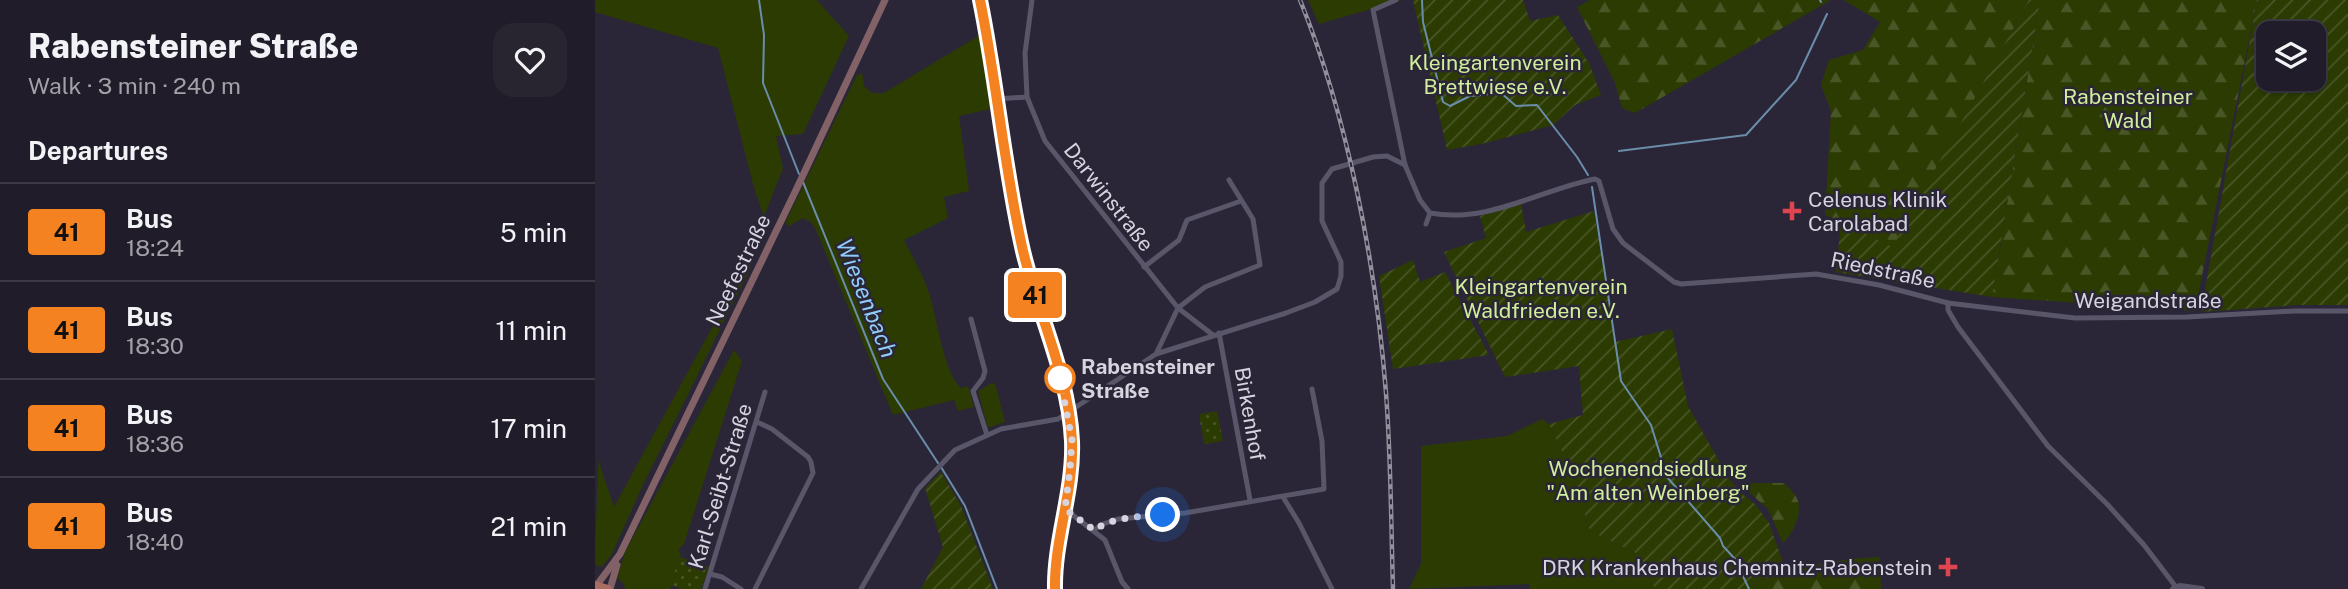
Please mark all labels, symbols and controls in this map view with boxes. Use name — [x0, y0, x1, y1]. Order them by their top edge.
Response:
map controls — [2256, 21, 2326, 91]
button: layers — [2256, 21, 2326, 91]
button: heart — [493, 23, 567, 97]
text: Rabensteiner Straße — [28, 27, 358, 65]
park label: Kleingartenverein Brettwiese e.V. — [1409, 50, 1582, 99]
text: Walk · 3 min · 240 m — [28, 72, 241, 99]
park label: Rabensteiner Wald — [2063, 84, 2193, 133]
text: Departures — [28, 135, 168, 166]
street label: Darwinstraße — [1059, 138, 1159, 256]
place label: Celenus Klinik Carolabad — [1808, 187, 1947, 236]
marker: Celenus Klinik Carolabad — [1782, 201, 1802, 221]
text: Bus — [126, 203, 173, 234]
street label: Neefestraße — [700, 210, 776, 330]
text: 5 min — [500, 217, 567, 248]
text: 41 — [53, 218, 80, 246]
text: 18:24 — [126, 234, 184, 261]
water label: Wiesenbach — [831, 235, 903, 361]
street label: Riedstraße — [1829, 247, 1937, 293]
line badge: 41 — [1003, 272, 1067, 318]
park label: Kleingartenverein Waldfrieden e.V. — [1455, 274, 1628, 323]
text: 41 — [1022, 281, 1048, 309]
street label: Weigandstraße — [2074, 288, 2222, 313]
text: Bus — [126, 301, 173, 332]
text: 11 min — [495, 315, 567, 346]
text: 41 — [53, 316, 80, 344]
text: 18:30 — [126, 332, 184, 359]
place label: Rabensteiner Straße — [1081, 354, 1215, 403]
marker: Rabensteiner Straße — [1045, 363, 1075, 393]
street label: Birkenhof — [1229, 365, 1271, 463]
text: Bus — [126, 399, 173, 430]
street label: Karl-Seibt-Straße — [683, 400, 757, 572]
text: 17 min — [490, 413, 567, 444]
text: 41 — [53, 414, 80, 442]
text: 18:36 — [126, 430, 184, 457]
park label: Wochenendsiedlung "Am alten Weinberg" — [1546, 456, 1750, 505]
text: Bus — [126, 497, 173, 528]
your location — [1145, 497, 1180, 532]
text: 21 min — [491, 511, 567, 542]
text: 41 — [53, 512, 80, 540]
text: 18:40 — [126, 528, 184, 555]
place label: DRK Krankenhaus Chemnitz-Rabenstein — [1542, 555, 1932, 580]
marker: DRK Krankenhaus Chemnitz-Rabenstein — [1938, 557, 1958, 577]

